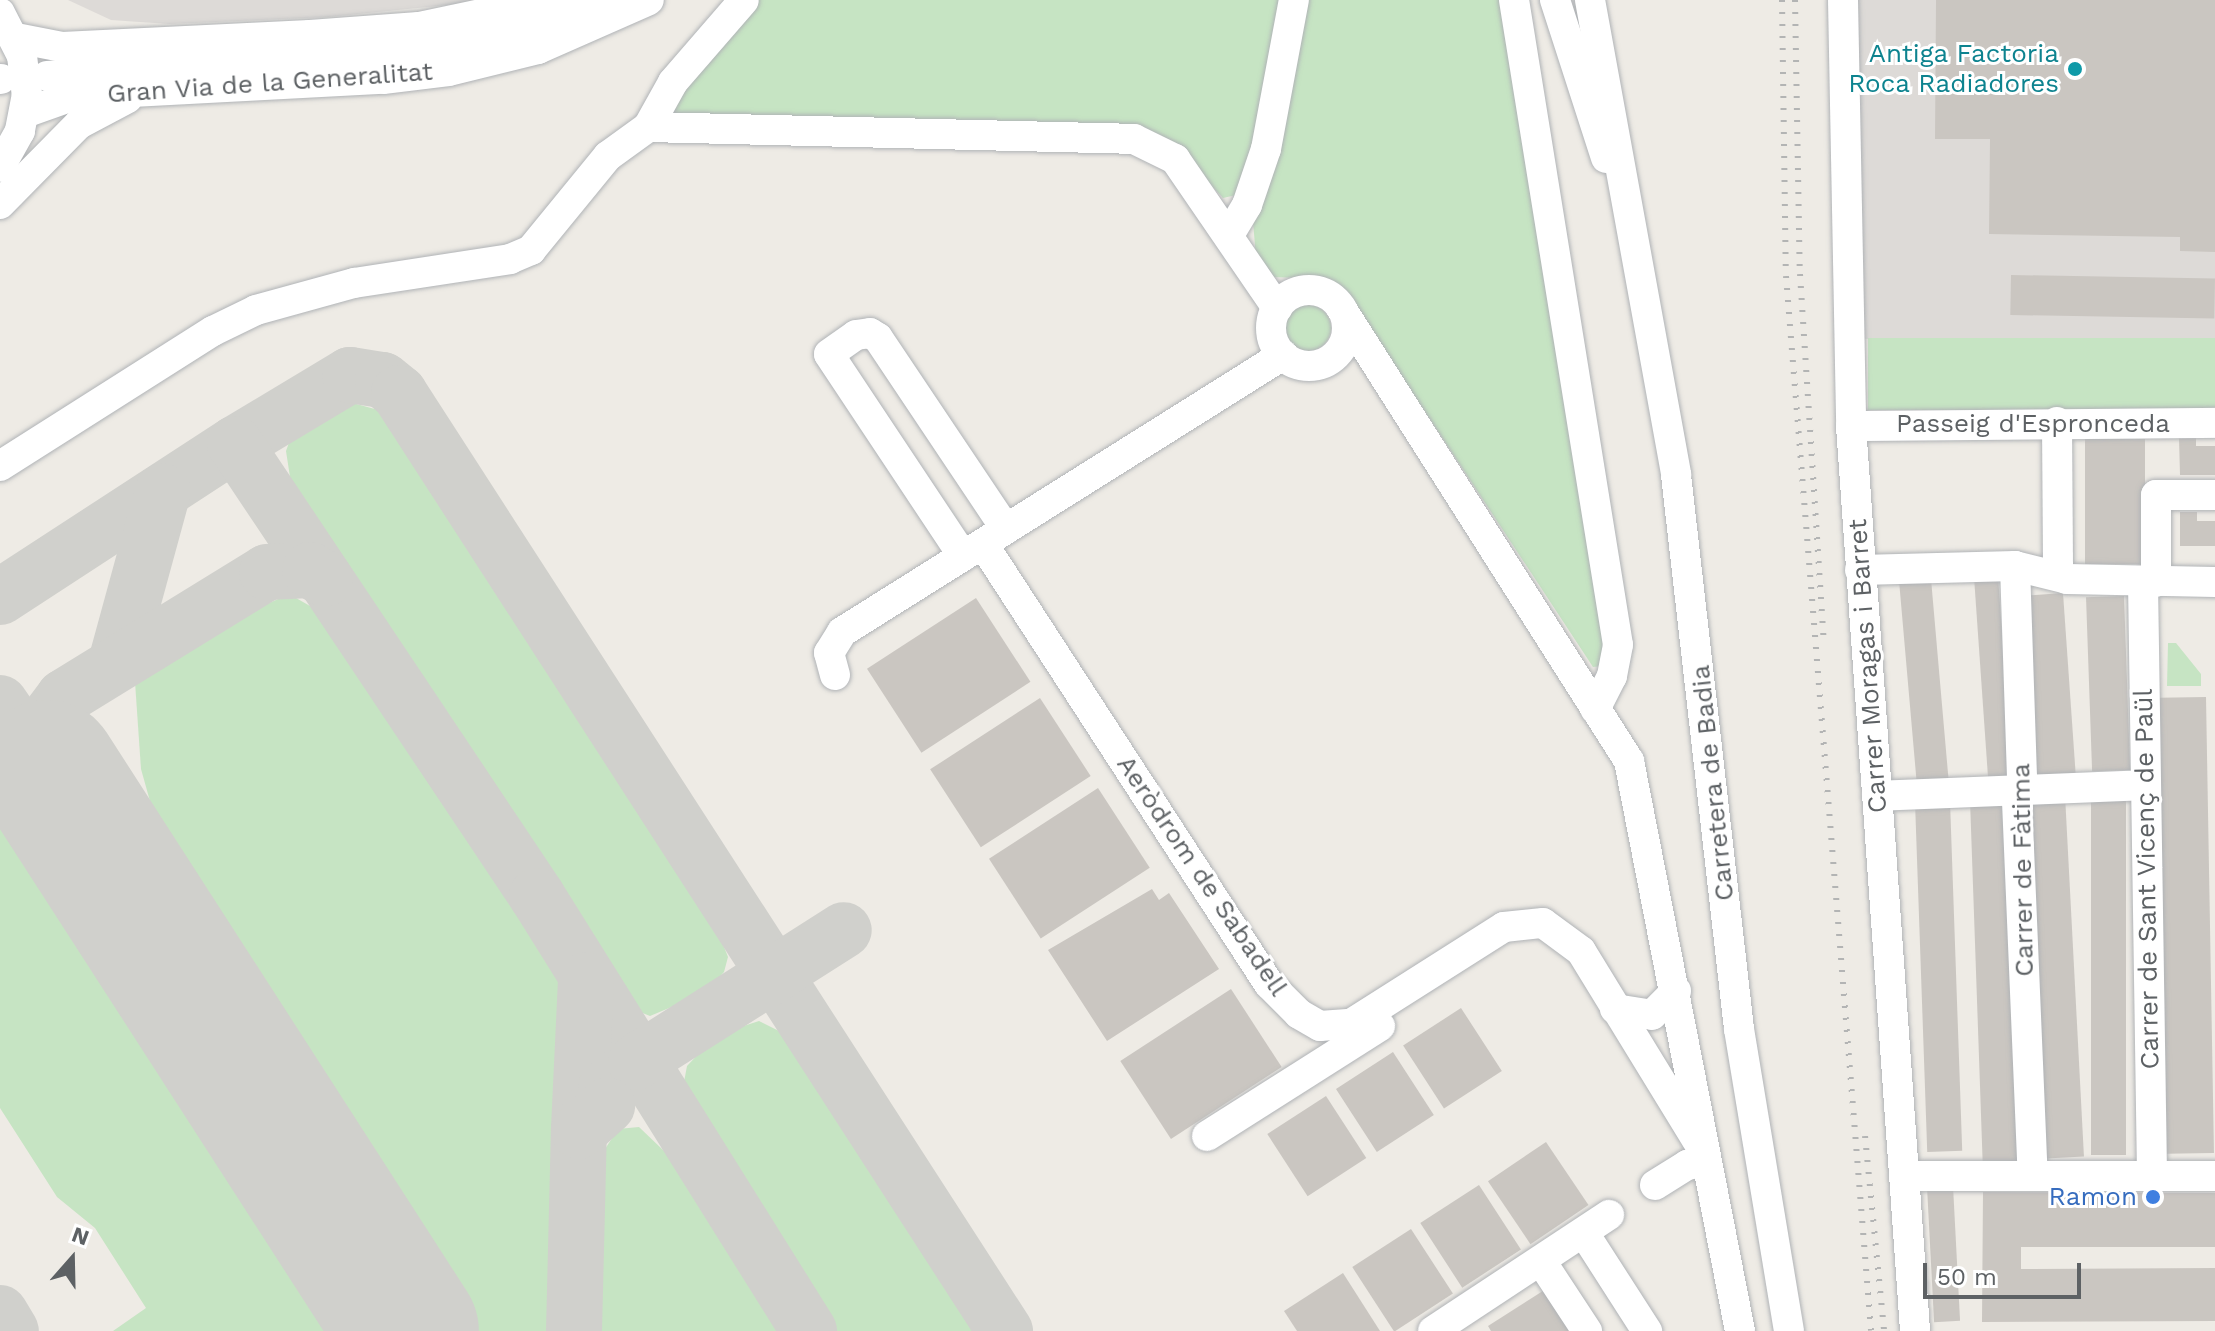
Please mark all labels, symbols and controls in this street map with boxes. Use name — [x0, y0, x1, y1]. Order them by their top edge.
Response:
place label: Antiga Factoria Roca Radiadores — [1848, 38, 2059, 100]
street label: Gran Via de la Generalitat — [105, 56, 435, 110]
marker: Antiga Factoria Roca Radiadores — [2066, 60, 2084, 78]
street label: Passeig d'Espronceda — [1896, 408, 2170, 440]
street label: Carrer Moragas i Barret — [1842, 518, 1894, 814]
street label: Carretera de Badia — [1685, 663, 1741, 903]
street label: Carrer de Sant Vicenç de Paül — [2128, 688, 2166, 1070]
street label: Aeròdrom de Sabadell — [1110, 750, 1294, 1002]
street label: Carrer de Fàtima — [2006, 763, 2040, 977]
place label: Ramon — [2049, 1181, 2137, 1213]
marker: Ramon — [2144, 1188, 2162, 1206]
north arrow — [32, 1219, 112, 1299]
text: N — [68, 1221, 92, 1251]
scale bar — [1927, 1247, 2085, 1297]
text: 50 m — [1937, 1263, 1997, 1291]

